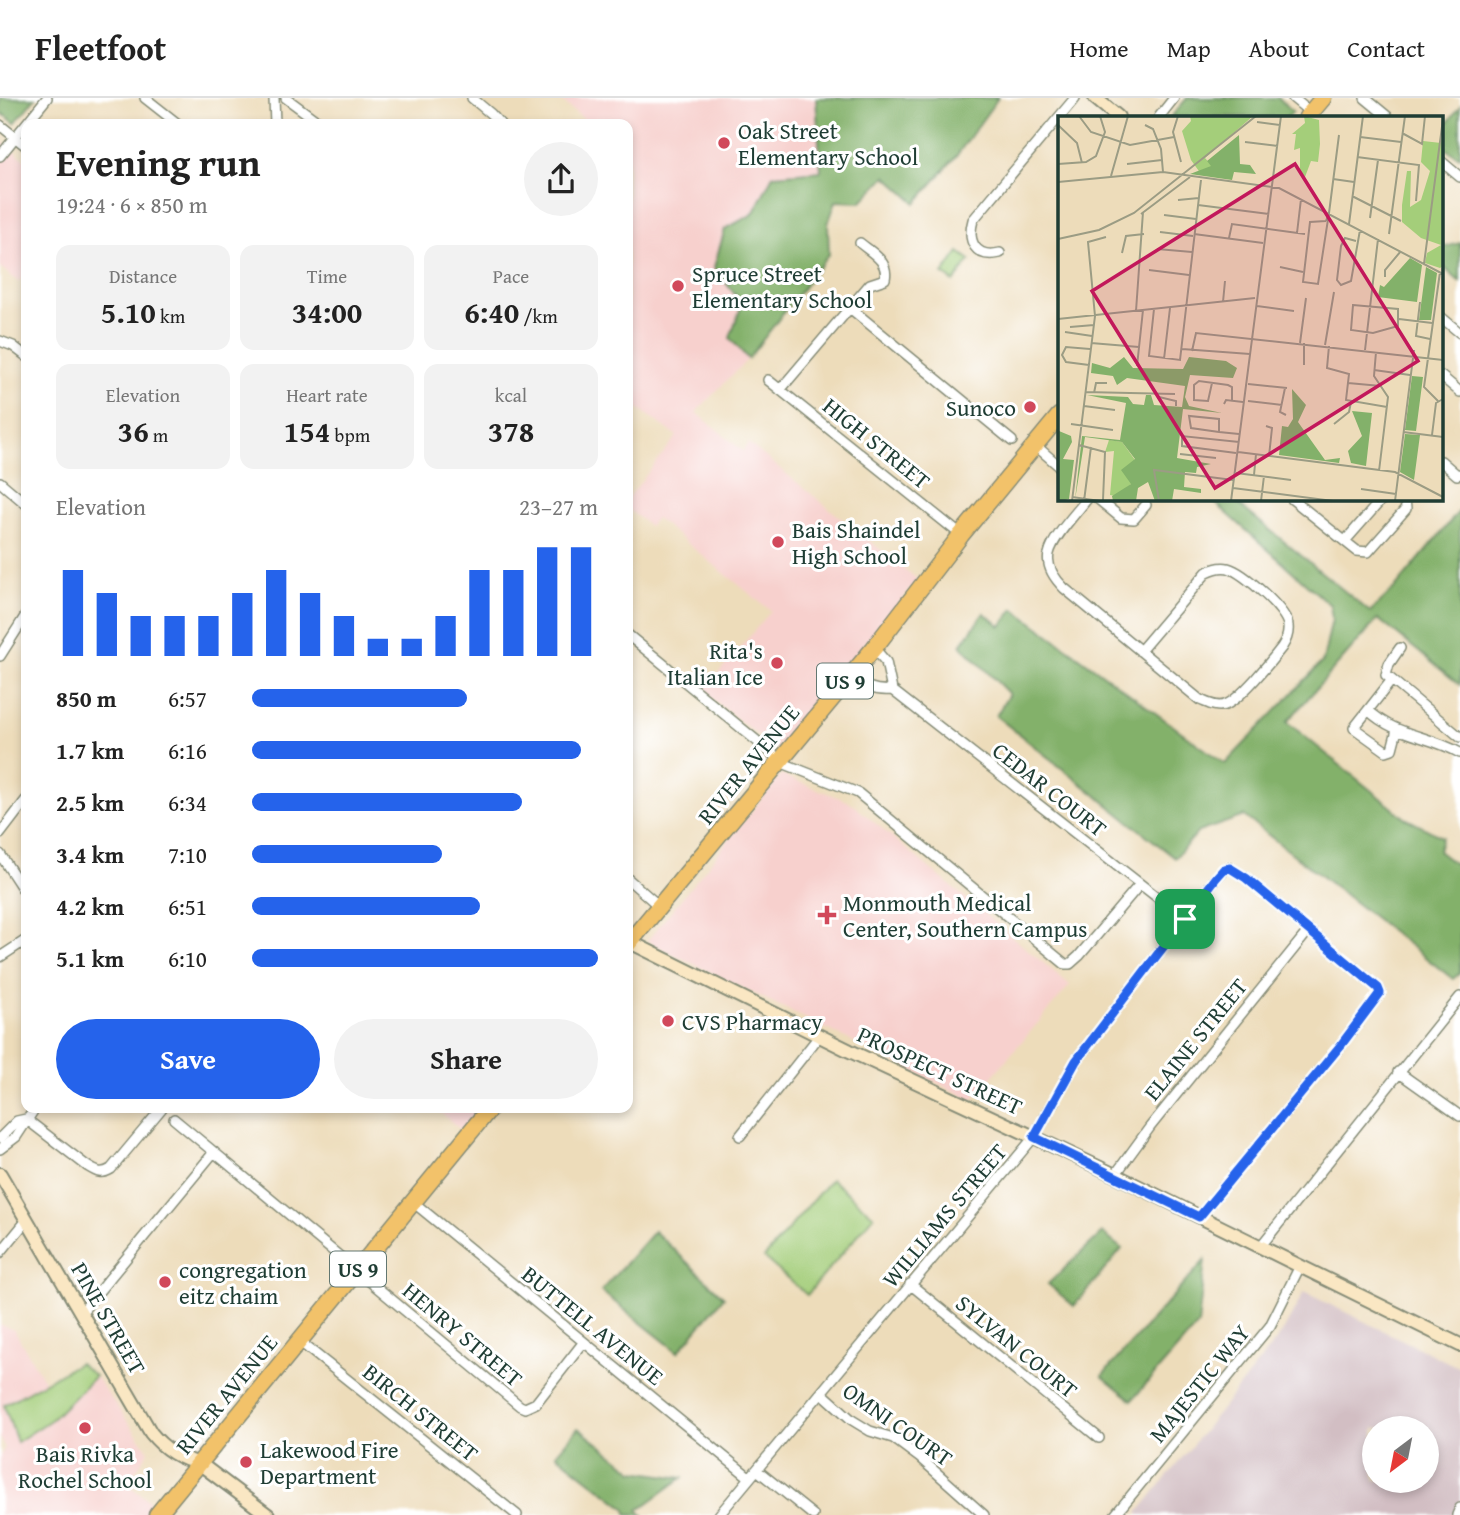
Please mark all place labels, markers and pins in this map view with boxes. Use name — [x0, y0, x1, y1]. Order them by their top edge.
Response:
place label: Oak Street Elementary School — [738, 114, 918, 173]
marker: Oak Street Elementary School — [716, 135, 732, 151]
place label: Spruce Street Elementary School — [692, 257, 872, 316]
marker: Spruce Street Elementary School — [670, 278, 686, 294]
place label: Sunoco — [946, 391, 1016, 424]
marker: Sunoco — [1022, 399, 1038, 415]
place label: Bais Shaindel High School — [792, 513, 920, 572]
marker: Bais Shaindel High School — [770, 534, 786, 550]
place label: Rita's Italian Ice — [667, 634, 763, 693]
marker: Rita's Italian Ice — [769, 655, 785, 671]
place label: Monmouth Medical Center, Southern Campus — [843, 886, 1087, 945]
pin — [1155, 889, 1215, 949]
marker: Monmouth Medical Center, Southern Campus — [817, 905, 837, 925]
place label: CVS Pharmacy — [682, 1005, 823, 1038]
marker: CVS Pharmacy — [660, 1013, 676, 1029]
place label: congregation eitz chaim — [179, 1253, 307, 1312]
marker: congregation eitz chaim — [157, 1274, 173, 1290]
marker: Bais Rivka Rochel School — [77, 1420, 93, 1436]
place label: Lakewood Fire Department — [260, 1433, 398, 1492]
place label: Bais Rivka Rochel School — [18, 1437, 152, 1496]
marker: Lakewood Fire Department — [238, 1454, 254, 1470]

